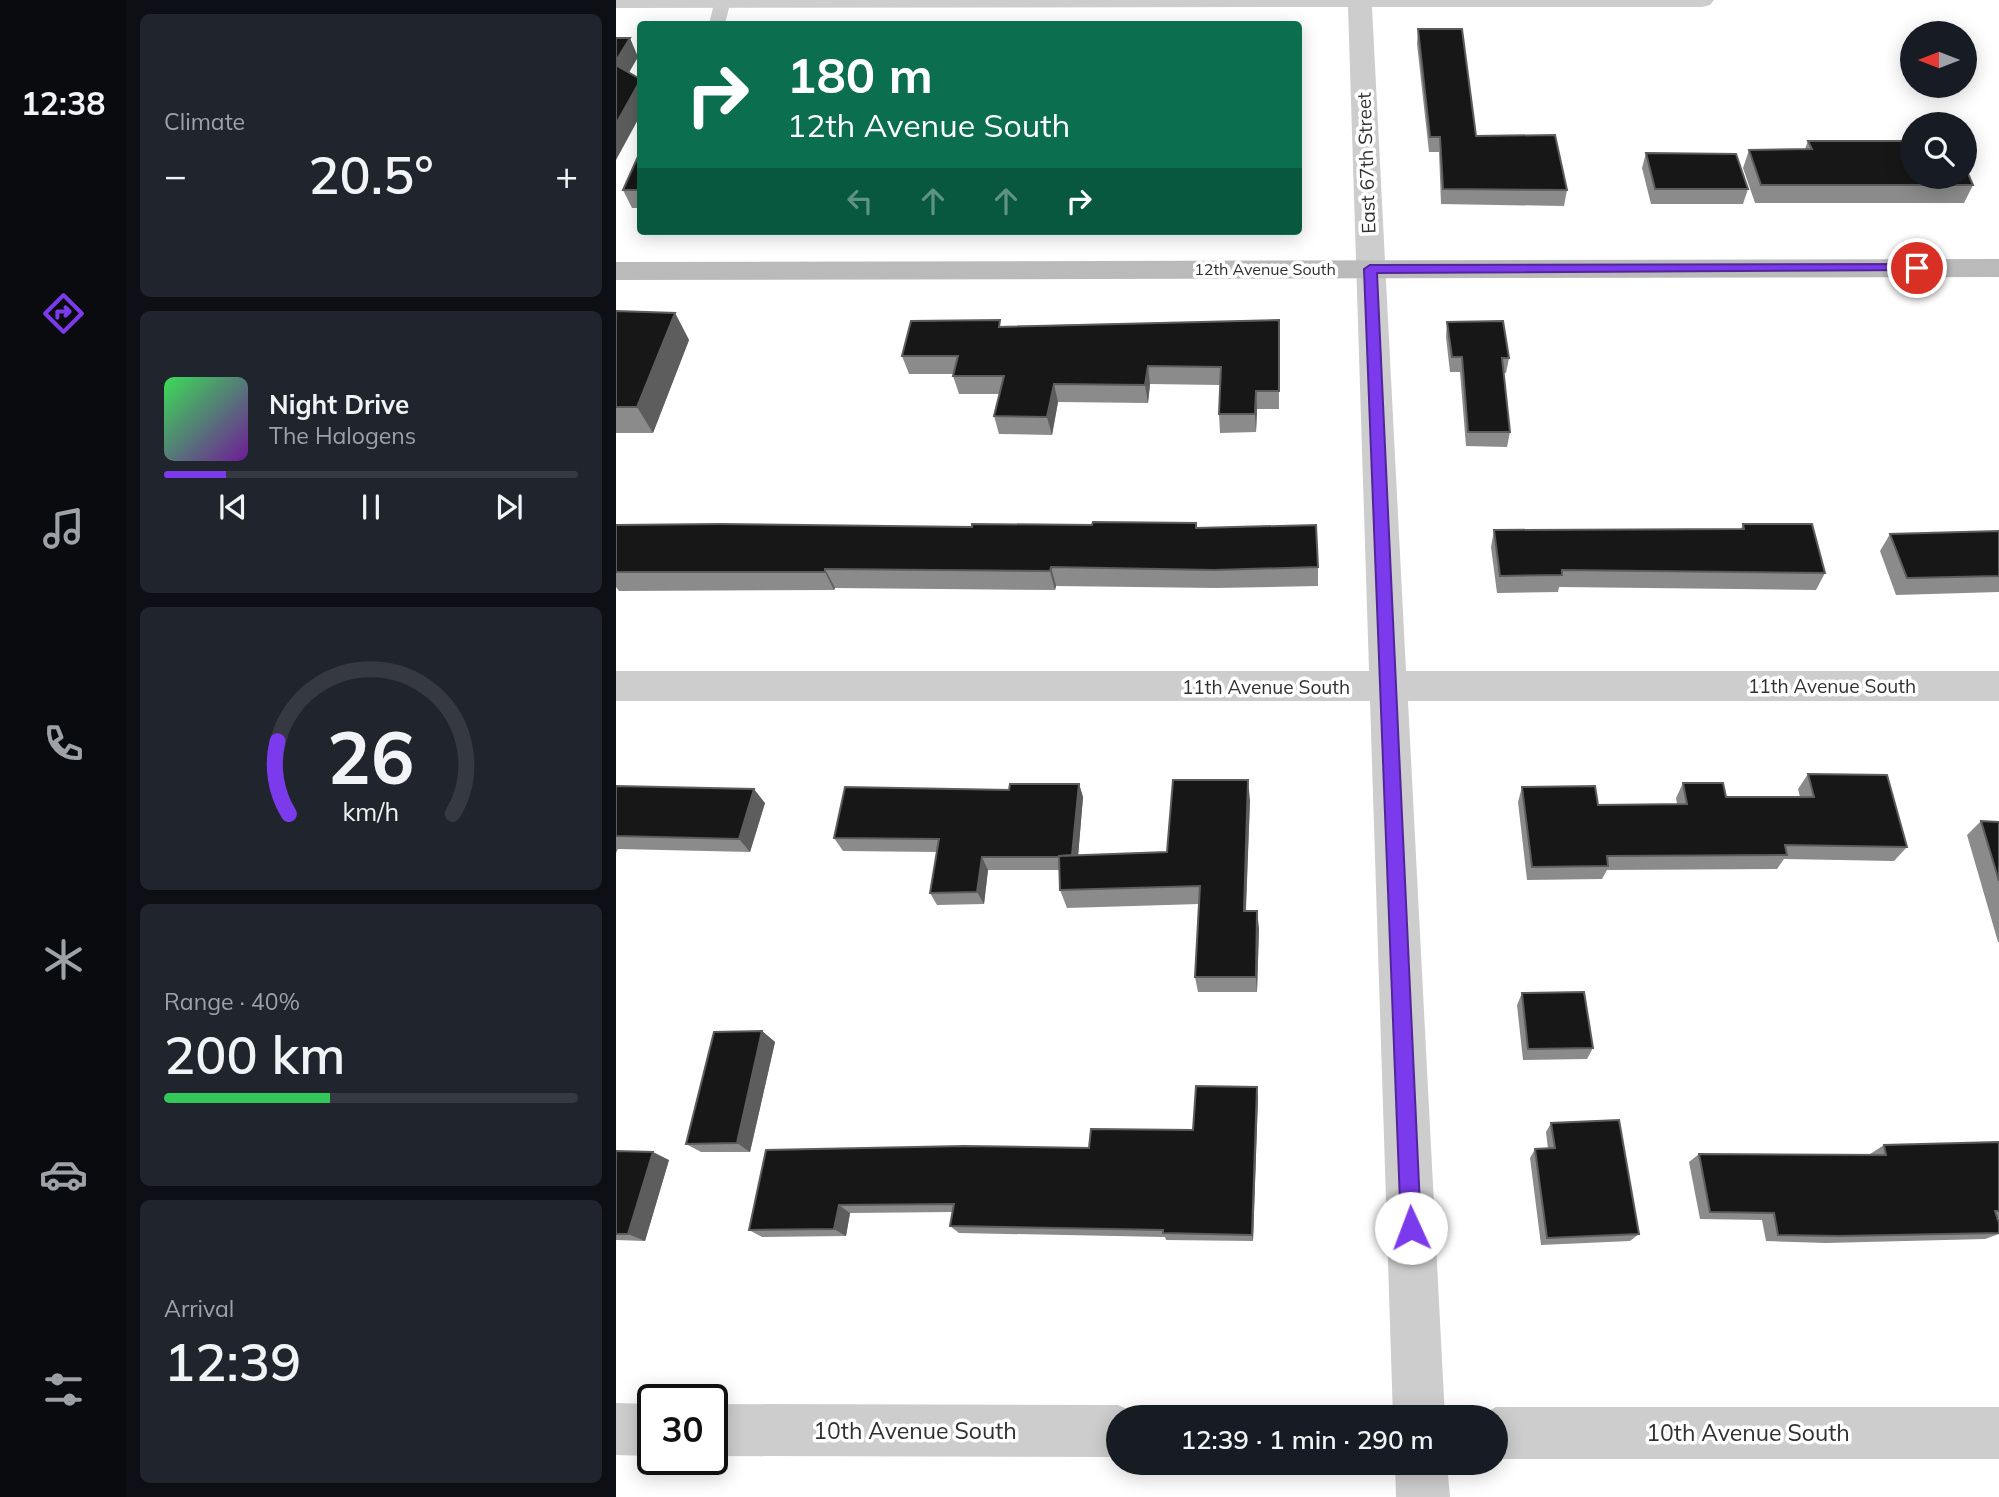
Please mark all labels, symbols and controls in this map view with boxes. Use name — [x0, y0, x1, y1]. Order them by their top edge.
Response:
north arrow — [1900, 21, 1978, 98]
map controls — [1900, 21, 1977, 189]
text: 180 m — [787, 44, 933, 105]
icon: right — [672, 49, 763, 140]
text: 12:38 — [21, 83, 105, 123]
street label: East 67th Street — [1352, 92, 1380, 234]
text: 12th Avenue South — [787, 105, 1070, 145]
text: Climate — [164, 107, 245, 136]
button: search — [1900, 112, 1977, 189]
text: 20.5° — [308, 142, 434, 207]
text: − — [164, 151, 187, 199]
text: + — [555, 151, 578, 199]
icon: left — [841, 182, 879, 220]
icon: ahead — [914, 182, 952, 220]
icon: ahead — [987, 182, 1025, 220]
icon: right — [1060, 182, 1098, 220]
pin — [1887, 238, 1947, 298]
icon: arrive — [1898, 249, 1936, 287]
street label: 12th Avenue South — [1194, 259, 1336, 279]
icon: directions — [39, 289, 88, 338]
text: Night Drive — [269, 388, 409, 421]
text: The Halogens — [269, 421, 416, 450]
icon: previous — [214, 488, 252, 526]
icon: pause — [352, 488, 390, 526]
icon: next — [490, 488, 528, 526]
icon: music — [39, 504, 88, 553]
street label: 11th Avenue South — [1748, 674, 1916, 698]
street label: 11th Avenue South — [1182, 675, 1350, 699]
text: 26 — [327, 712, 415, 803]
icon: phone — [39, 719, 88, 768]
text: km/h — [343, 796, 399, 827]
icon: climate — [39, 935, 88, 984]
text: Range · 40% — [164, 987, 300, 1016]
text: 200 km — [164, 1022, 345, 1087]
icon: car — [39, 1150, 88, 1199]
position arrow — [1374, 1191, 1448, 1265]
text: Arrival — [164, 1294, 234, 1323]
text: 12:39 — [164, 1329, 301, 1394]
icon: filters — [39, 1365, 88, 1414]
speed limit sign: 30 — [637, 1384, 728, 1475]
street label: 10th Avenue South — [813, 1416, 1017, 1445]
street label: 10th Avenue South — [1646, 1418, 1850, 1447]
text: 12:39 · 1 min · 290 m — [1180, 1423, 1434, 1456]

